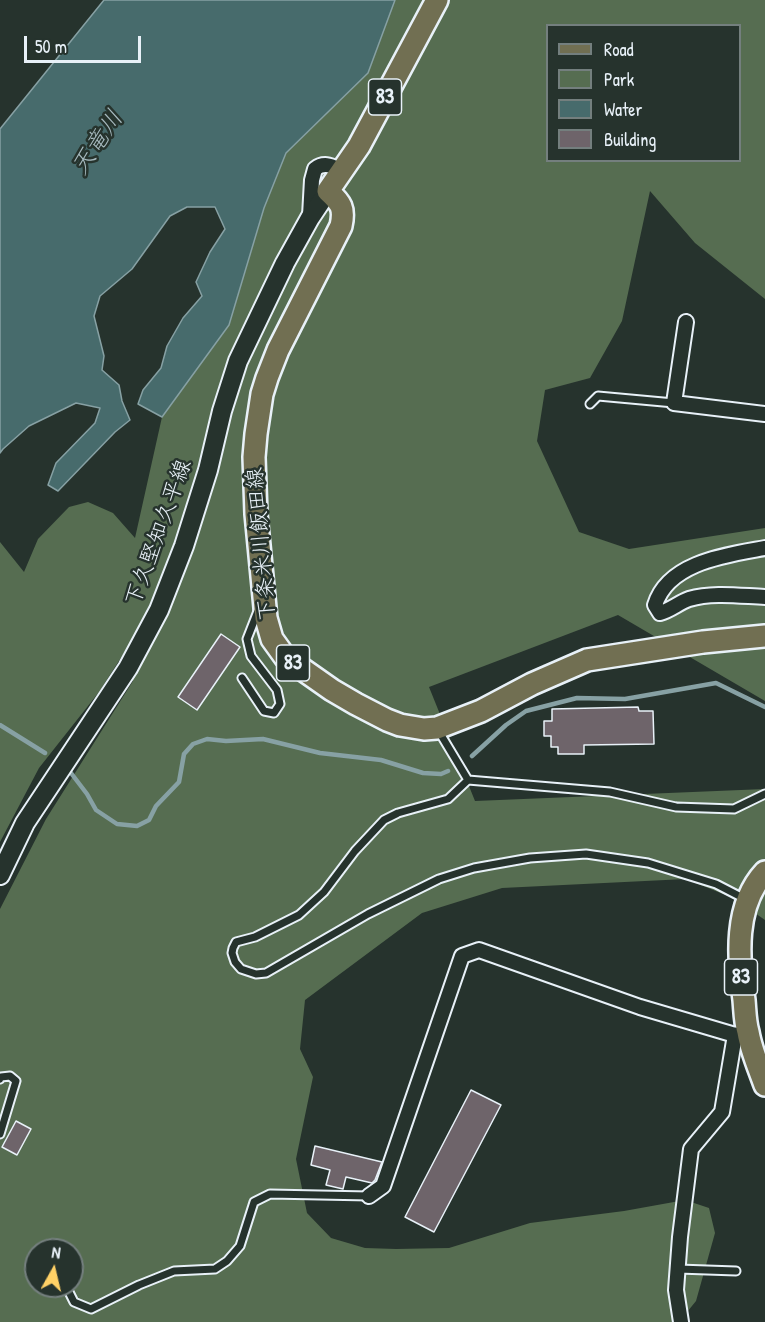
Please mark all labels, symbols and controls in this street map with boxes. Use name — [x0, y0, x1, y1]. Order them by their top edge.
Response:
scale bar — [27, 24, 144, 62]
legend — [546, 24, 741, 162]
text: 50 m — [35, 34, 67, 59]
text: Road — [604, 37, 634, 62]
text: Park — [604, 67, 634, 92]
road number: 83 — [368, 79, 402, 115]
text: Water — [604, 97, 642, 122]
water label: 天竜川 — [66, 105, 130, 181]
text: Building — [604, 127, 656, 152]
street label: 下久堅知久平線 — [120, 456, 198, 610]
street label: 下条米川飯田線 — [242, 466, 282, 622]
road number: 83 — [276, 645, 310, 681]
road number: 83 — [724, 959, 758, 995]
north arrow — [24, 1238, 84, 1298]
text: N — [50, 1241, 62, 1264]

